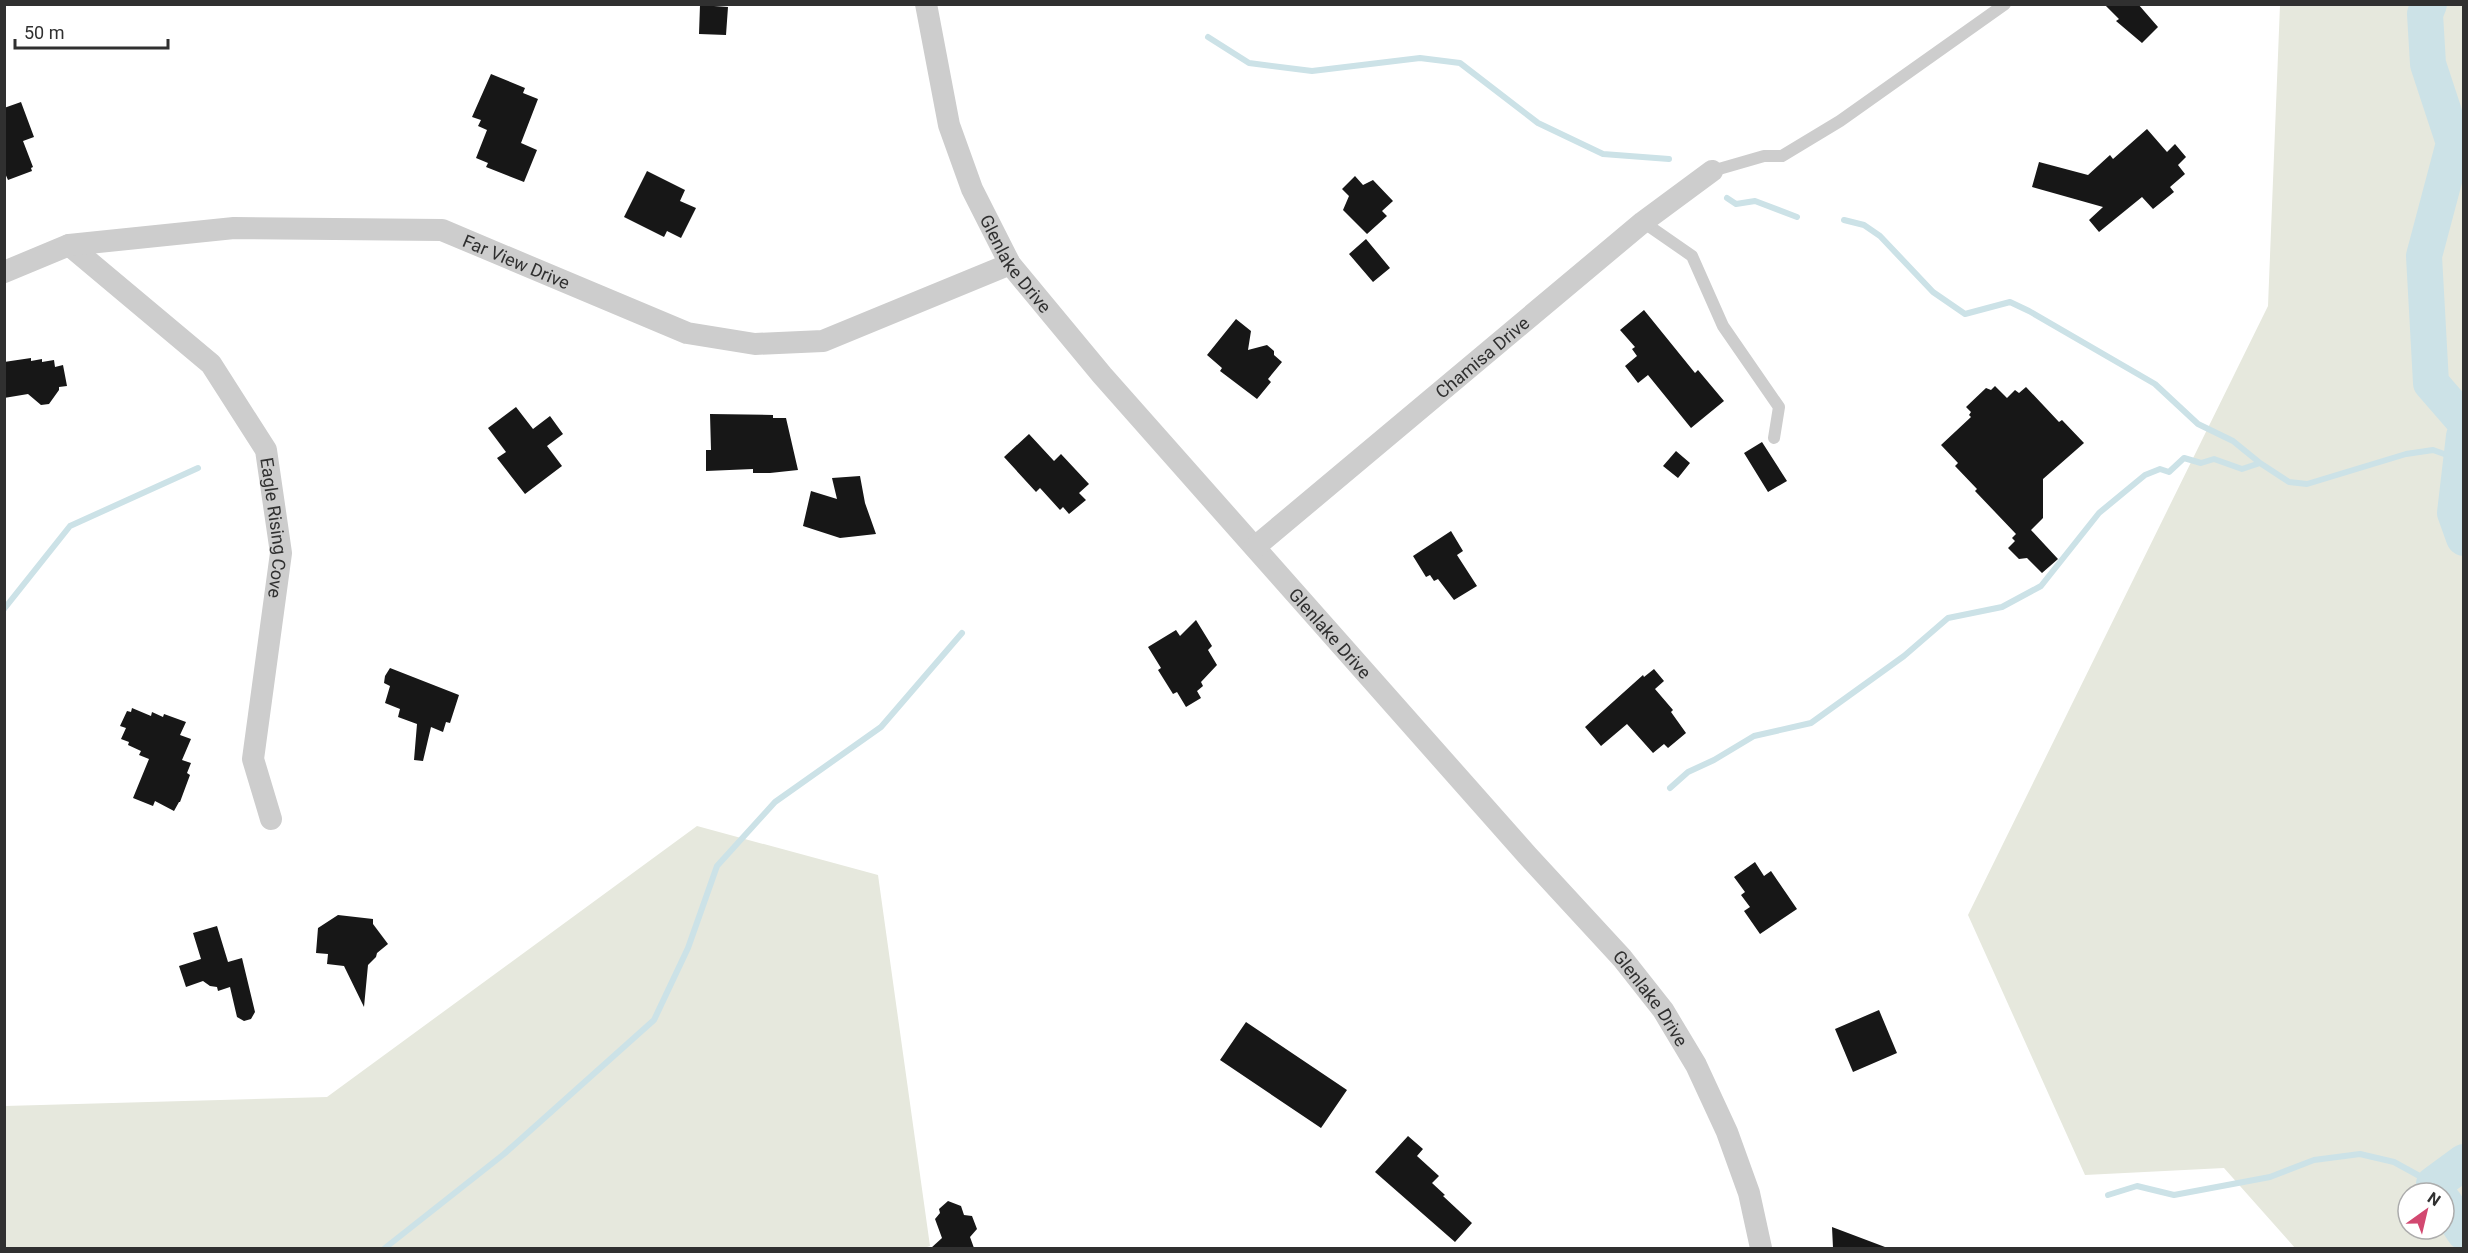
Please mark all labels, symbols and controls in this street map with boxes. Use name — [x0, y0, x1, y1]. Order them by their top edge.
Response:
scale bar — [15, 12, 168, 50]
text: 50 m — [24, 22, 64, 43]
street label: Glenlake Drive — [976, 211, 1056, 317]
street label: Far View Drive — [460, 230, 573, 293]
street label: Chamisa Drive — [1431, 312, 1533, 402]
street label: Eagle Rising Cove — [257, 456, 292, 600]
street label: Glenlake Drive — [1285, 583, 1376, 683]
street label: Glenlake Drive — [1609, 945, 1693, 1050]
north arrow — [2396, 1181, 2456, 1241]
text: N — [2424, 1188, 2444, 1210]

